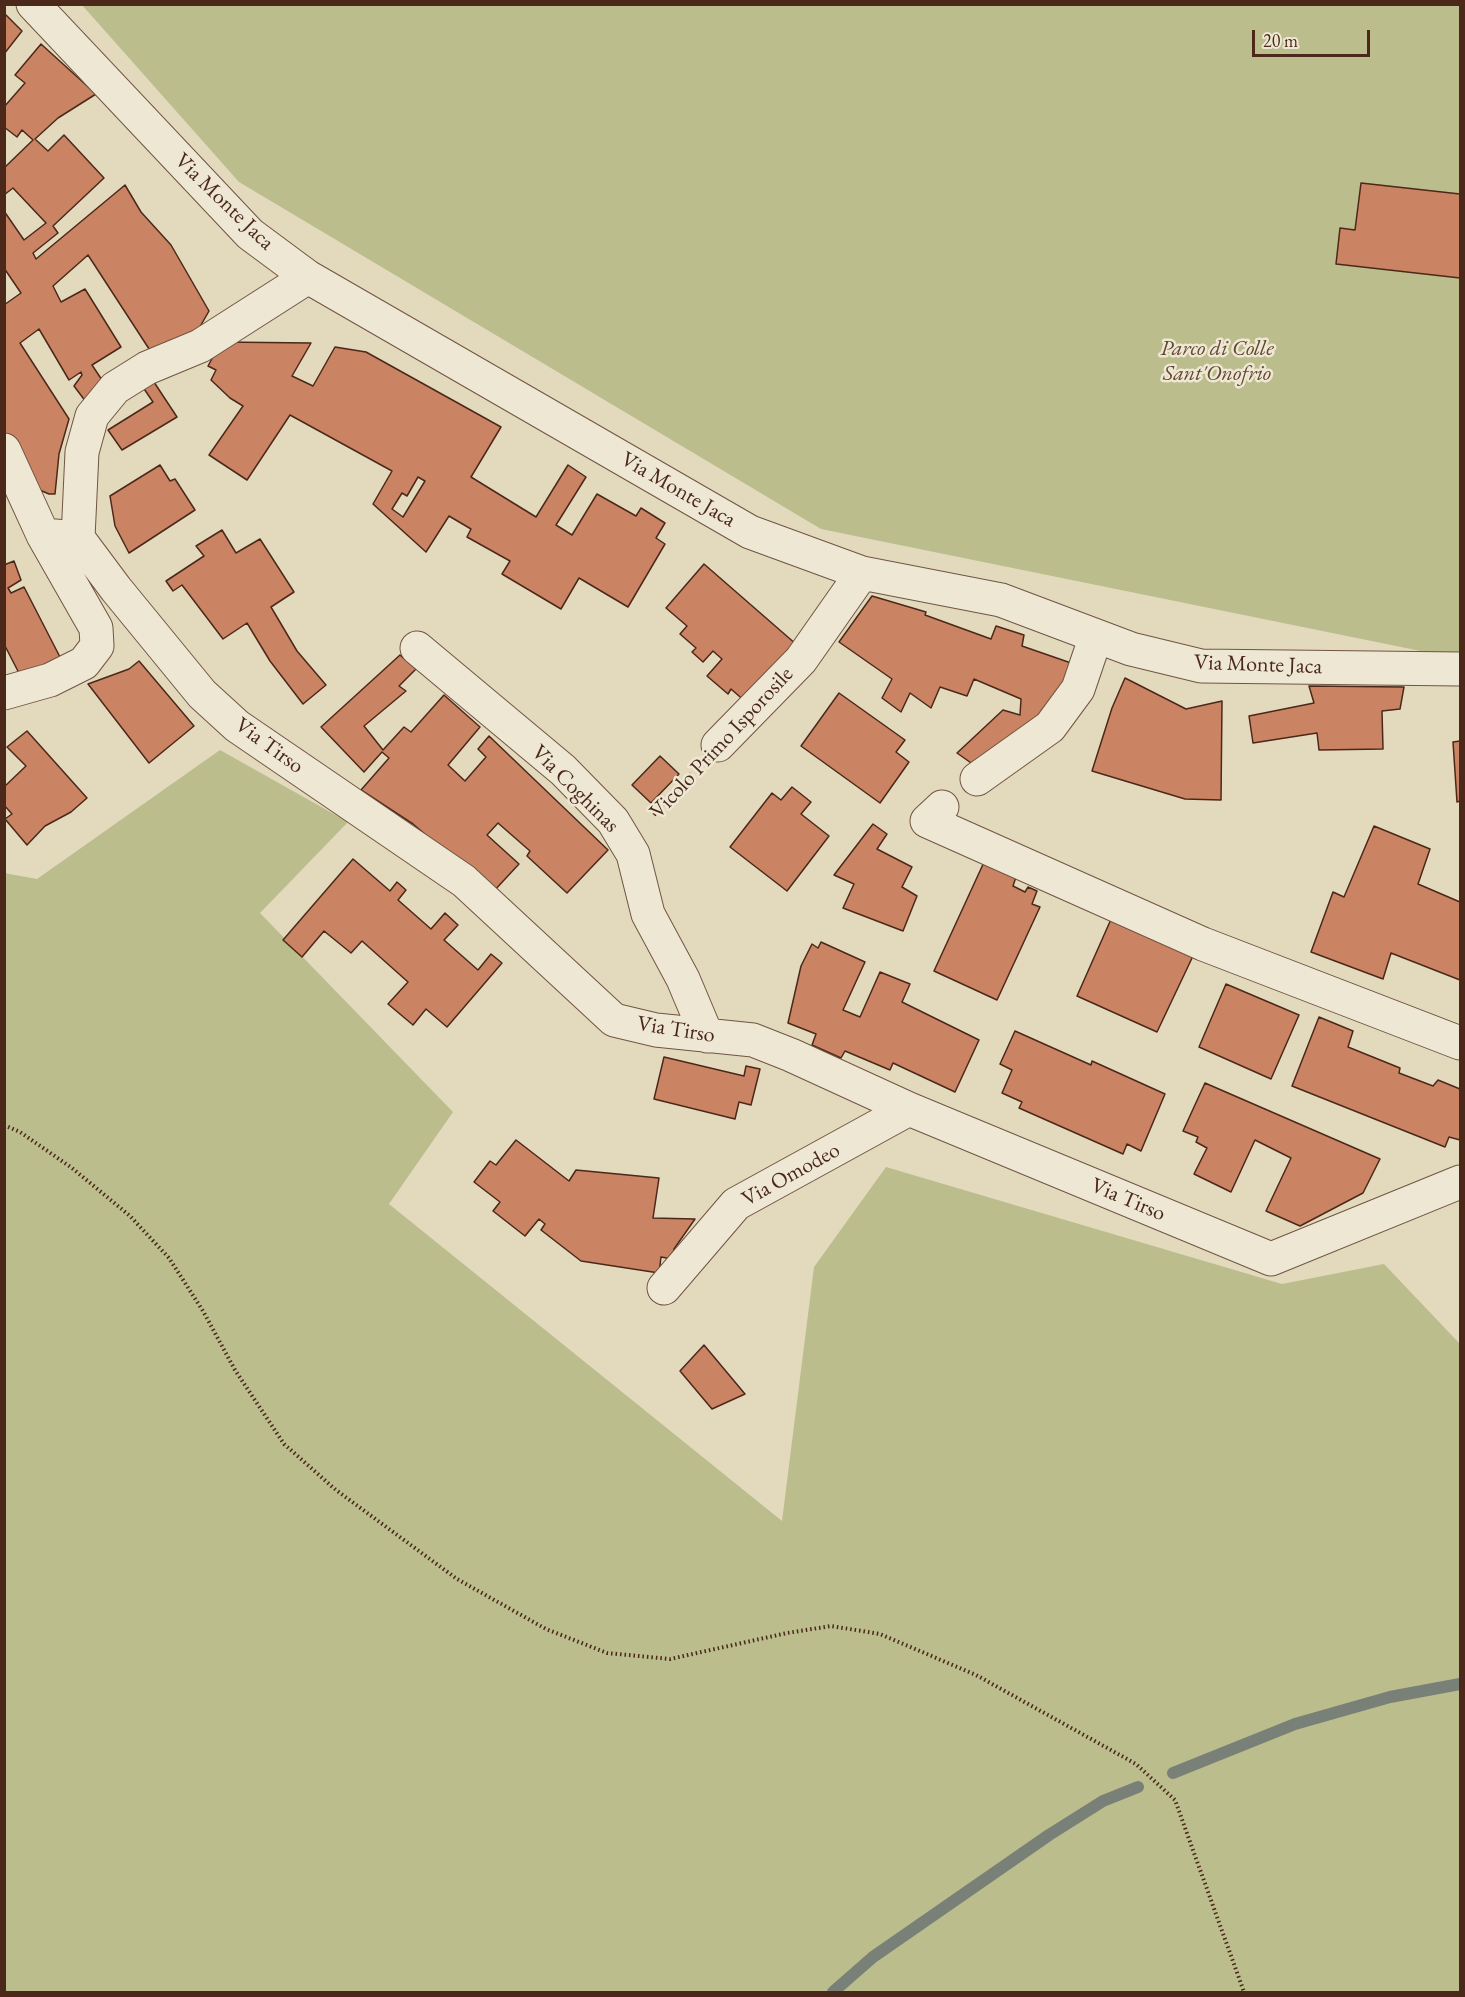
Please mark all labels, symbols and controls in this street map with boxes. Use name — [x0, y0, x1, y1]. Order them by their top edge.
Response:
scale bar — [1255, 18, 1374, 56]
text: 20 m — [1263, 29, 1298, 52]
street label: Via Monte Jaca — [169, 148, 279, 256]
park label: Parco di Colle Sant'Onofrio — [1160, 336, 1274, 388]
street label: Via Monte Jaca — [616, 446, 740, 534]
street label: Via Monte Jaca — [1193, 650, 1323, 680]
street label: Vicolo Primo Isporosile — [645, 662, 799, 824]
street label: Via Tirso — [230, 712, 308, 780]
street label: Via Coghinas — [526, 740, 624, 838]
street label: Via Tirso — [635, 1011, 717, 1049]
street label: Via Omodeo — [737, 1137, 845, 1213]
street label: Via Tirso — [1087, 1173, 1169, 1227]

